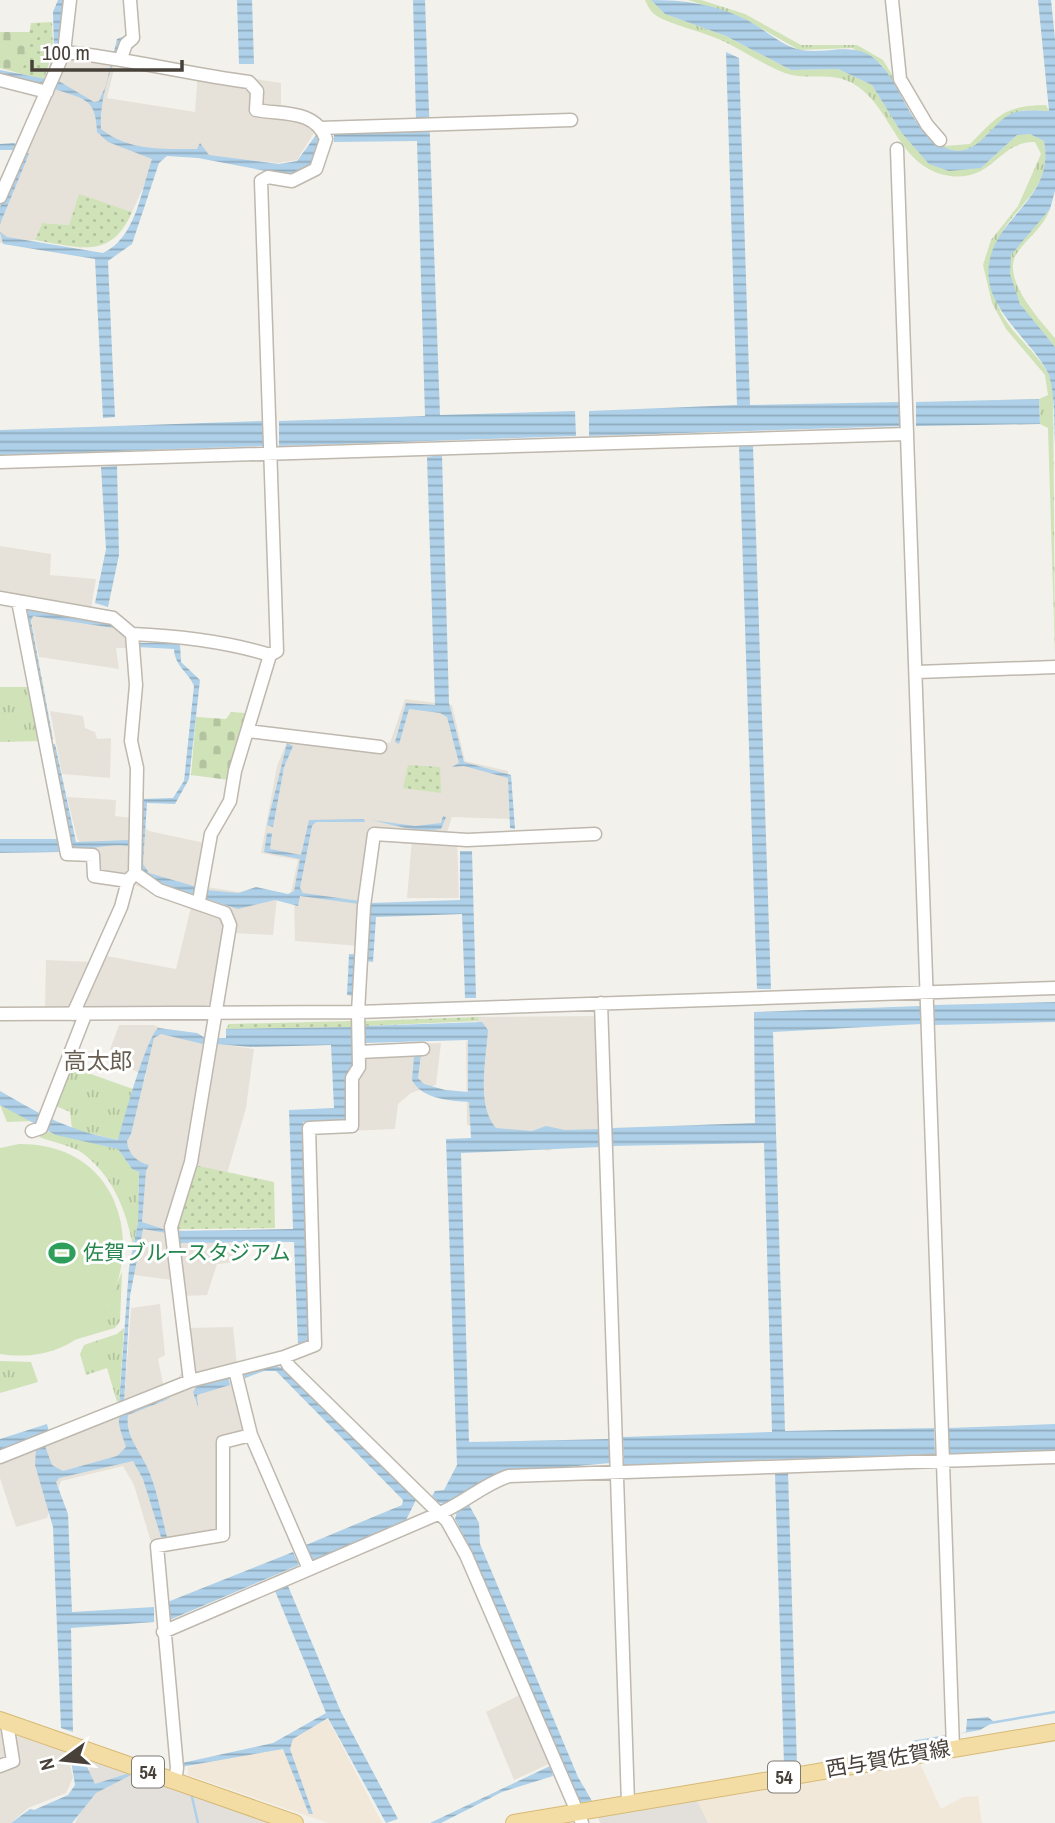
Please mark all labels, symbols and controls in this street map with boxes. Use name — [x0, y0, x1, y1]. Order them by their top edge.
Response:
scale bar — [32, 28, 182, 72]
text: 100 m — [42, 38, 90, 67]
district label: 高太郎 — [64, 1045, 133, 1076]
sports icon: 佐賀ブルースタジアム — [47, 1238, 77, 1268]
place label: 佐賀ブルースタジアム — [83, 1238, 290, 1267]
north arrow — [28, 1725, 98, 1795]
street label: 西与賀佐賀線 — [823, 1733, 952, 1784]
text: N — [33, 1756, 61, 1773]
road number: 54 — [132, 1756, 164, 1788]
road number: 54 — [768, 1762, 800, 1792]

